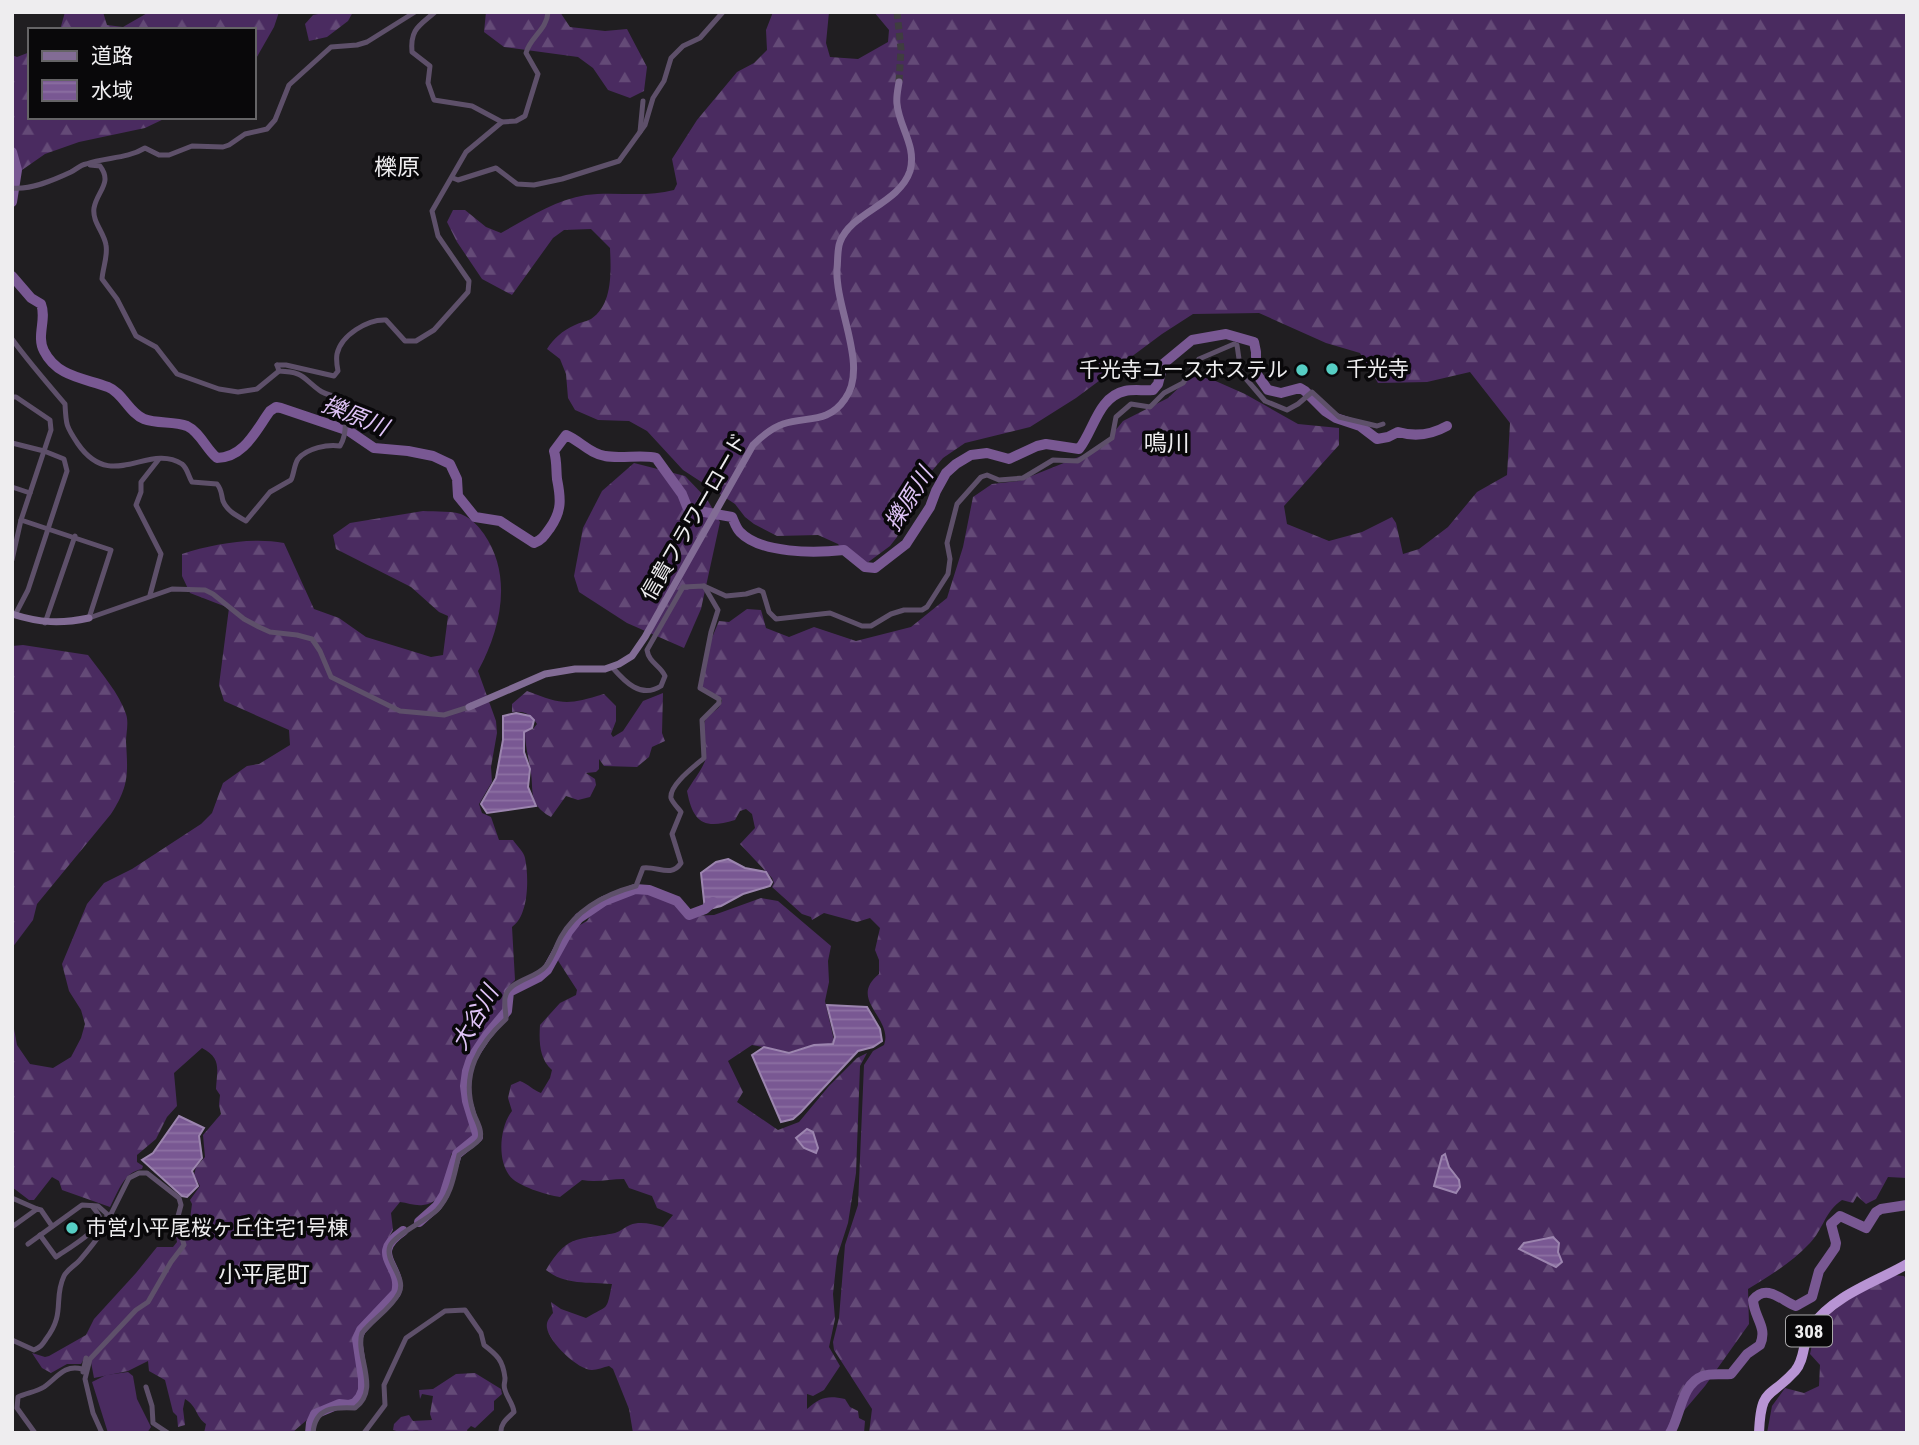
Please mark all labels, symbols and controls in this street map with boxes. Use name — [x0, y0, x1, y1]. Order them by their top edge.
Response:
legend — [28, 28, 256, 119]
text: 道路 — [91, 44, 133, 68]
text: 水域 — [91, 79, 133, 103]
district label: 櫟原 — [374, 154, 420, 181]
place label: 千光寺 — [1346, 357, 1409, 381]
place label: 千光寺ユースホステル — [1079, 358, 1288, 382]
marker: 千光寺 — [1324, 361, 1340, 377]
marker: 千光寺ユースホステル — [1294, 362, 1310, 378]
water label: 擽原川 — [318, 391, 395, 443]
street label: 信貴フラワーロード — [636, 429, 752, 605]
district label: 鳴川 — [1144, 430, 1190, 457]
water label: 擽原川 — [879, 460, 940, 535]
water label: 大谷川 — [446, 979, 505, 1055]
place label: 市営小平尾桜ヶ丘住宅1号棟 — [86, 1216, 348, 1240]
marker: 市営小平尾桜ヶ丘住宅1号棟 — [64, 1220, 80, 1236]
district label: 小平尾町 — [218, 1261, 310, 1288]
road number: 308 — [1786, 1316, 1832, 1346]

